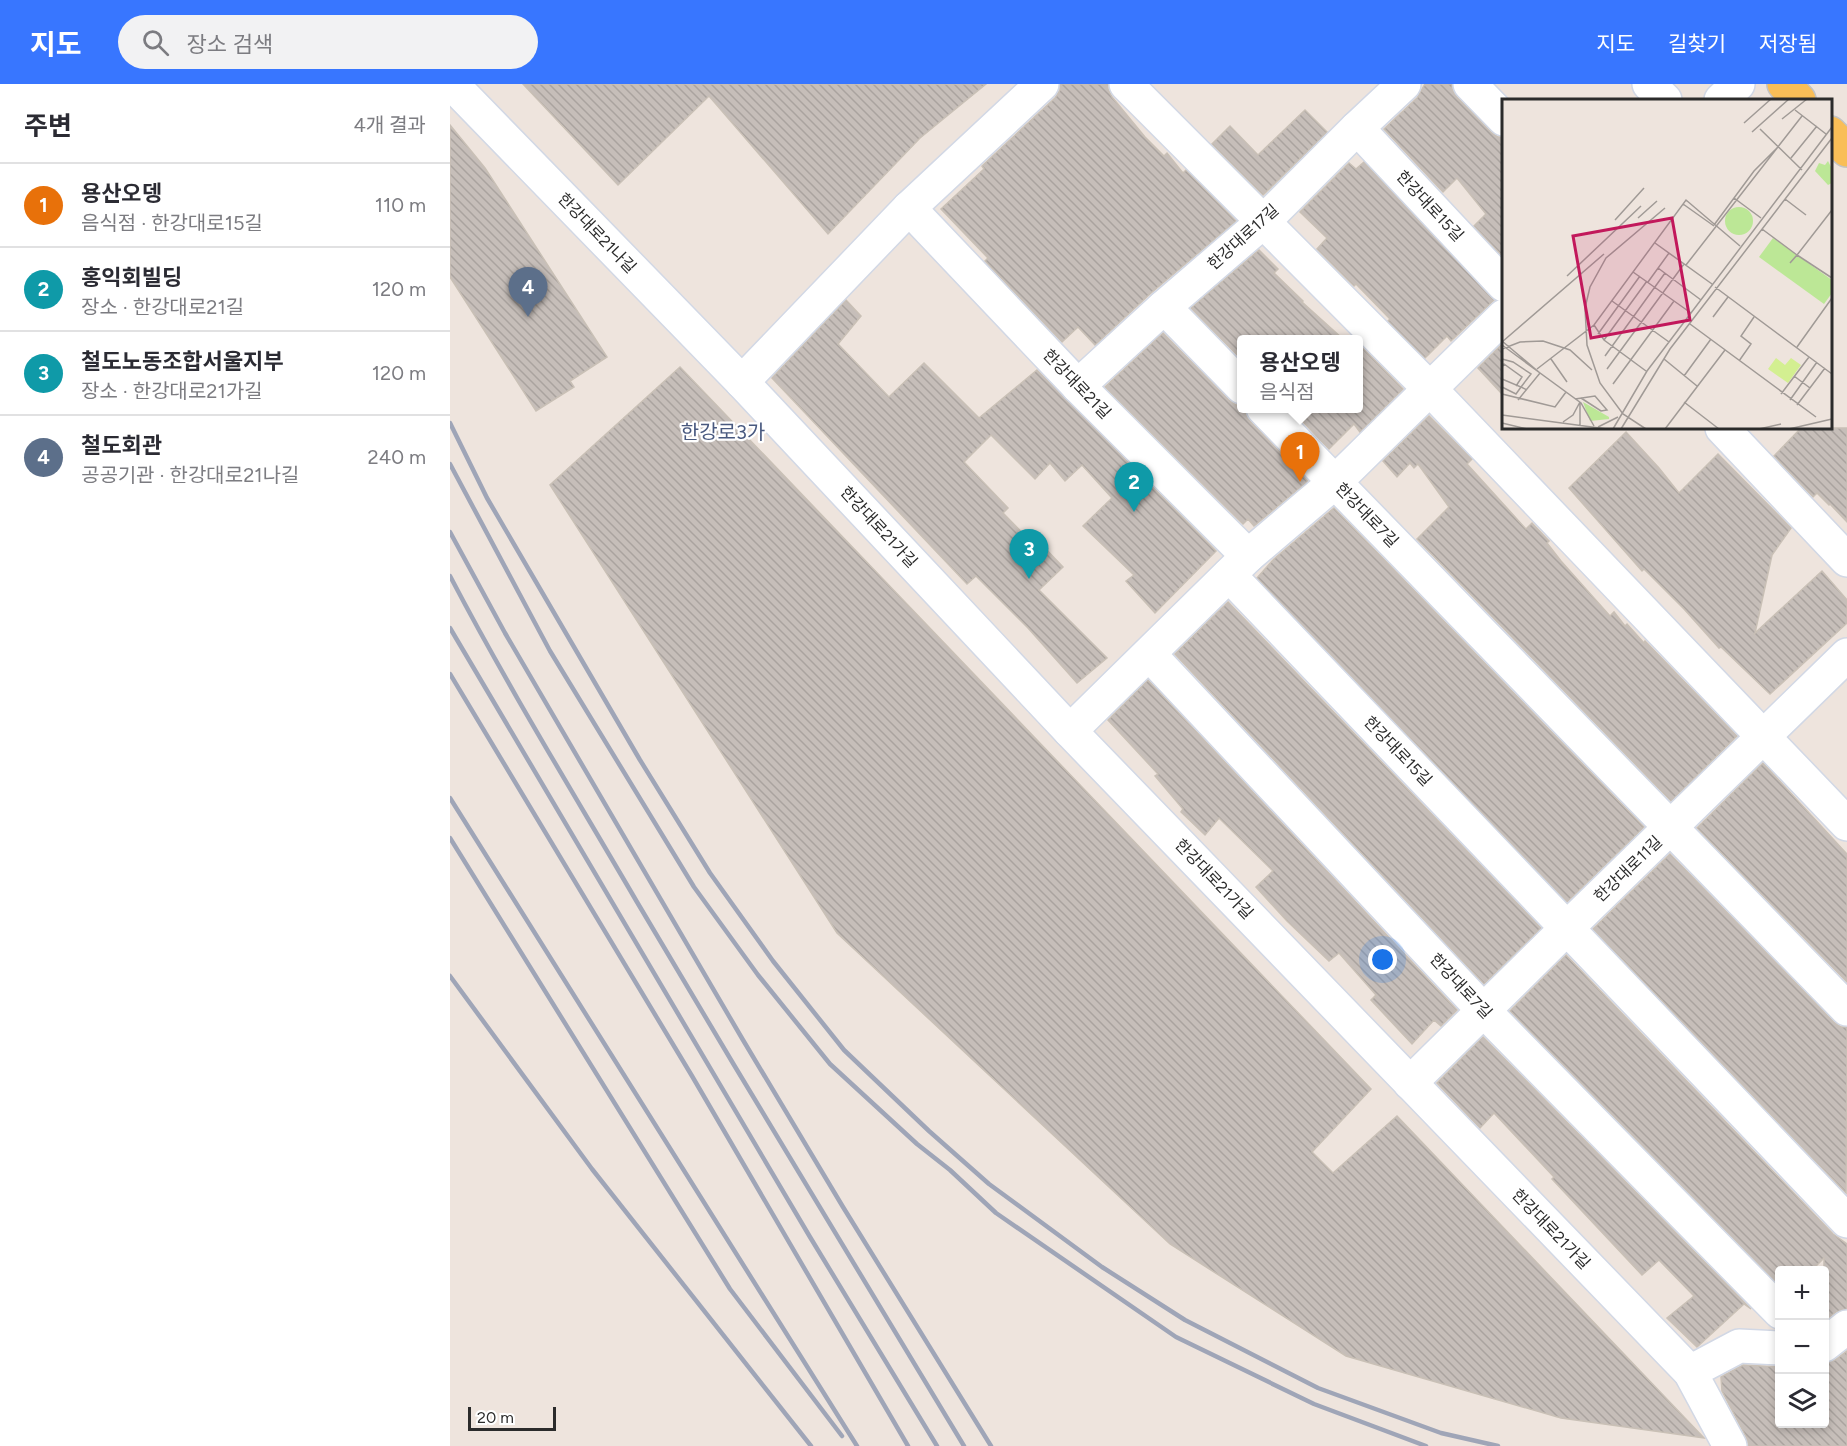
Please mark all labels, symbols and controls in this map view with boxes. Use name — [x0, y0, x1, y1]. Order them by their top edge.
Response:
search box — [118, 15, 538, 69]
icon: search — [139, 26, 172, 59]
text: 지도 — [30, 27, 82, 61]
text: 장소 검색 — [187, 31, 273, 58]
text: 지도 — [1596, 31, 1635, 56]
text: 길찾기 — [1668, 31, 1726, 56]
text: 저장됨 — [1759, 31, 1817, 56]
inset map — [1502, 99, 1832, 429]
text: 주변 — [24, 110, 72, 142]
text: 4개 결과 — [353, 113, 426, 137]
street label: 한강대로15길 — [1393, 167, 1467, 245]
text: 용산오뎅 — [81, 180, 162, 207]
street label: 한강대로21나길 — [554, 189, 640, 277]
text: 1 — [39, 193, 48, 217]
text: 110 m — [375, 193, 426, 217]
street label: 한강대로17길 — [1204, 200, 1282, 274]
text: 음식점 · 한강대로15길 — [81, 211, 263, 235]
text: 홍익회빌딩 — [81, 264, 182, 291]
pin: 4 — [508, 268, 548, 317]
text: 2 — [38, 277, 49, 301]
text: 120 m — [372, 277, 426, 301]
text: 장소 · 한강대로21길 — [81, 295, 244, 319]
popup — [1237, 335, 1363, 413]
street label: 한강대로21길 — [1039, 345, 1115, 423]
text: 철도노동조합서울지부 — [81, 348, 283, 375]
text: 용산오뎅 — [1260, 349, 1340, 376]
text: 3 — [38, 361, 49, 385]
text: 120 m — [372, 361, 426, 385]
text: 장소 · 한강대로21가길 — [81, 379, 263, 403]
text: 음식점 — [1260, 380, 1315, 404]
district label: 한강로3가 — [681, 420, 765, 444]
text: 철도회관 — [81, 432, 162, 459]
pin: 1 — [1280, 432, 1320, 482]
text: 4 — [37, 445, 50, 469]
text: 240 m — [368, 445, 426, 469]
pin: 2 — [1114, 462, 1154, 512]
text: 공공기관 · 한강대로21나길 — [81, 463, 299, 487]
street label: 한강대로7길 — [1332, 479, 1402, 551]
street label: 한강대로21가길 — [837, 483, 921, 571]
pin: 3 — [1010, 530, 1048, 579]
street label: 한강대로15길 — [1360, 712, 1436, 790]
street label: 한강대로11길 — [1590, 832, 1666, 906]
street label: 한강대로21가길 — [1171, 835, 1257, 923]
your location — [1368, 945, 1397, 974]
street label: 한강대로7길 — [1426, 949, 1496, 1023]
street label: 한강대로21가길 — [1508, 1185, 1594, 1273]
map controls — [1775, 1266, 1829, 1428]
button: + — [1775, 1266, 1829, 1320]
button: − — [1775, 1320, 1829, 1374]
button: layers — [1775, 1374, 1829, 1428]
scale bar — [468, 1404, 556, 1432]
text: 20 m — [477, 1408, 514, 1427]

